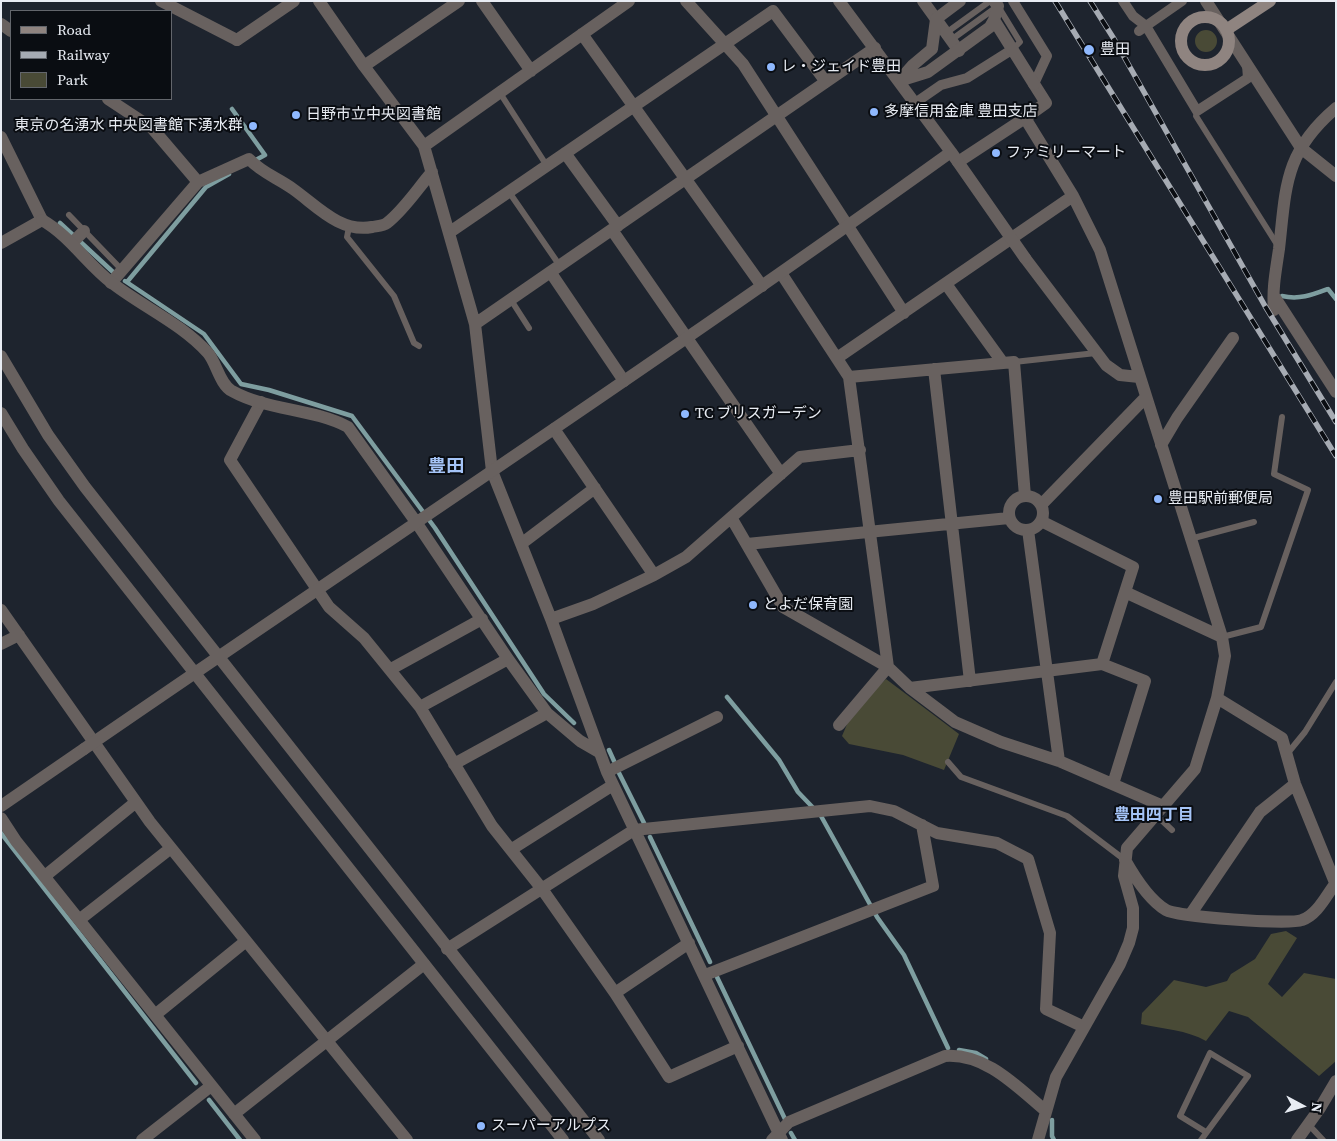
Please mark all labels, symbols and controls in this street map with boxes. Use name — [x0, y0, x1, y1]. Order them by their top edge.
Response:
legend — [10, 10, 172, 100]
text: Road — [57, 19, 91, 40]
place label: 豊田 — [1100, 41, 1130, 59]
marker: 豊田 — [1082, 43, 1096, 57]
text: Railway — [57, 44, 110, 65]
place label: レ・ジェイド豊田 — [781, 58, 901, 76]
marker: レ・ジェイド豊田 — [765, 61, 777, 73]
text: Park — [57, 69, 88, 90]
place label: 多摩信用金庫 豊田支店 — [884, 103, 1037, 121]
place label: 日野市立中央図書館 — [306, 106, 441, 124]
marker: 多摩信用金庫 豊田支店 — [868, 106, 880, 118]
marker: 日野市立中央図書館 — [290, 109, 302, 121]
place label: 東京の名湧水 中央図書館下湧水群 — [15, 117, 243, 135]
marker: 東京の名湧水 中央図書館下湧水群 — [247, 120, 259, 132]
place label: ファミリーマート — [1006, 144, 1126, 162]
marker: ファミリーマート — [990, 147, 1002, 159]
place label: TC ブリスガーデン — [695, 405, 822, 423]
marker: TC ブリスガーデン — [679, 408, 691, 420]
district label: 豊田 — [428, 456, 464, 478]
place label: 豊田駅前郵便局 — [1168, 490, 1273, 508]
marker: 豊田駅前郵便局 — [1152, 493, 1164, 505]
place label: とよだ保育園 — [763, 596, 853, 614]
marker: とよだ保育園 — [747, 599, 759, 611]
district label: 豊田四丁目 — [1114, 806, 1194, 826]
north arrow — [1277, 1081, 1327, 1131]
text: N — [1306, 1101, 1327, 1114]
place label: スーパーアルプス — [491, 1117, 611, 1135]
marker: スーパーアルプス — [475, 1120, 487, 1132]

